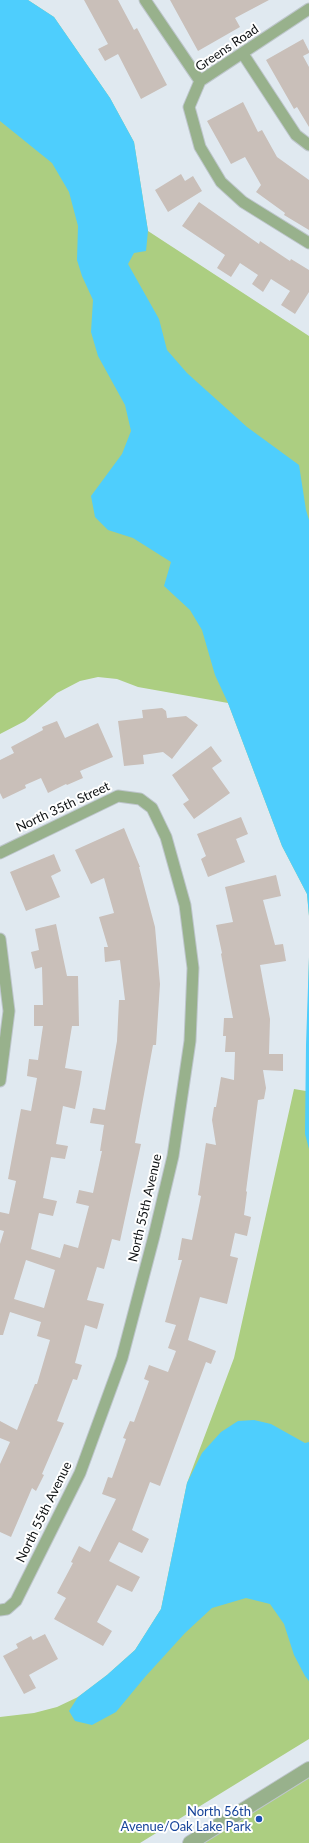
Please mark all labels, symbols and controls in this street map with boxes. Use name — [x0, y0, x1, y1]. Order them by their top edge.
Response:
street label: Greens Road — [193, 21, 261, 75]
street label: North 35th Street — [14, 778, 112, 836]
street label: North 55th Avenue — [125, 1152, 165, 1264]
street label: North 55th Avenue — [13, 1459, 75, 1565]
place label: North 56th Avenue/Oak Lake Park — [121, 1804, 251, 1835]
marker: North 56th Avenue/Oak Lake Park — [254, 1814, 264, 1824]

